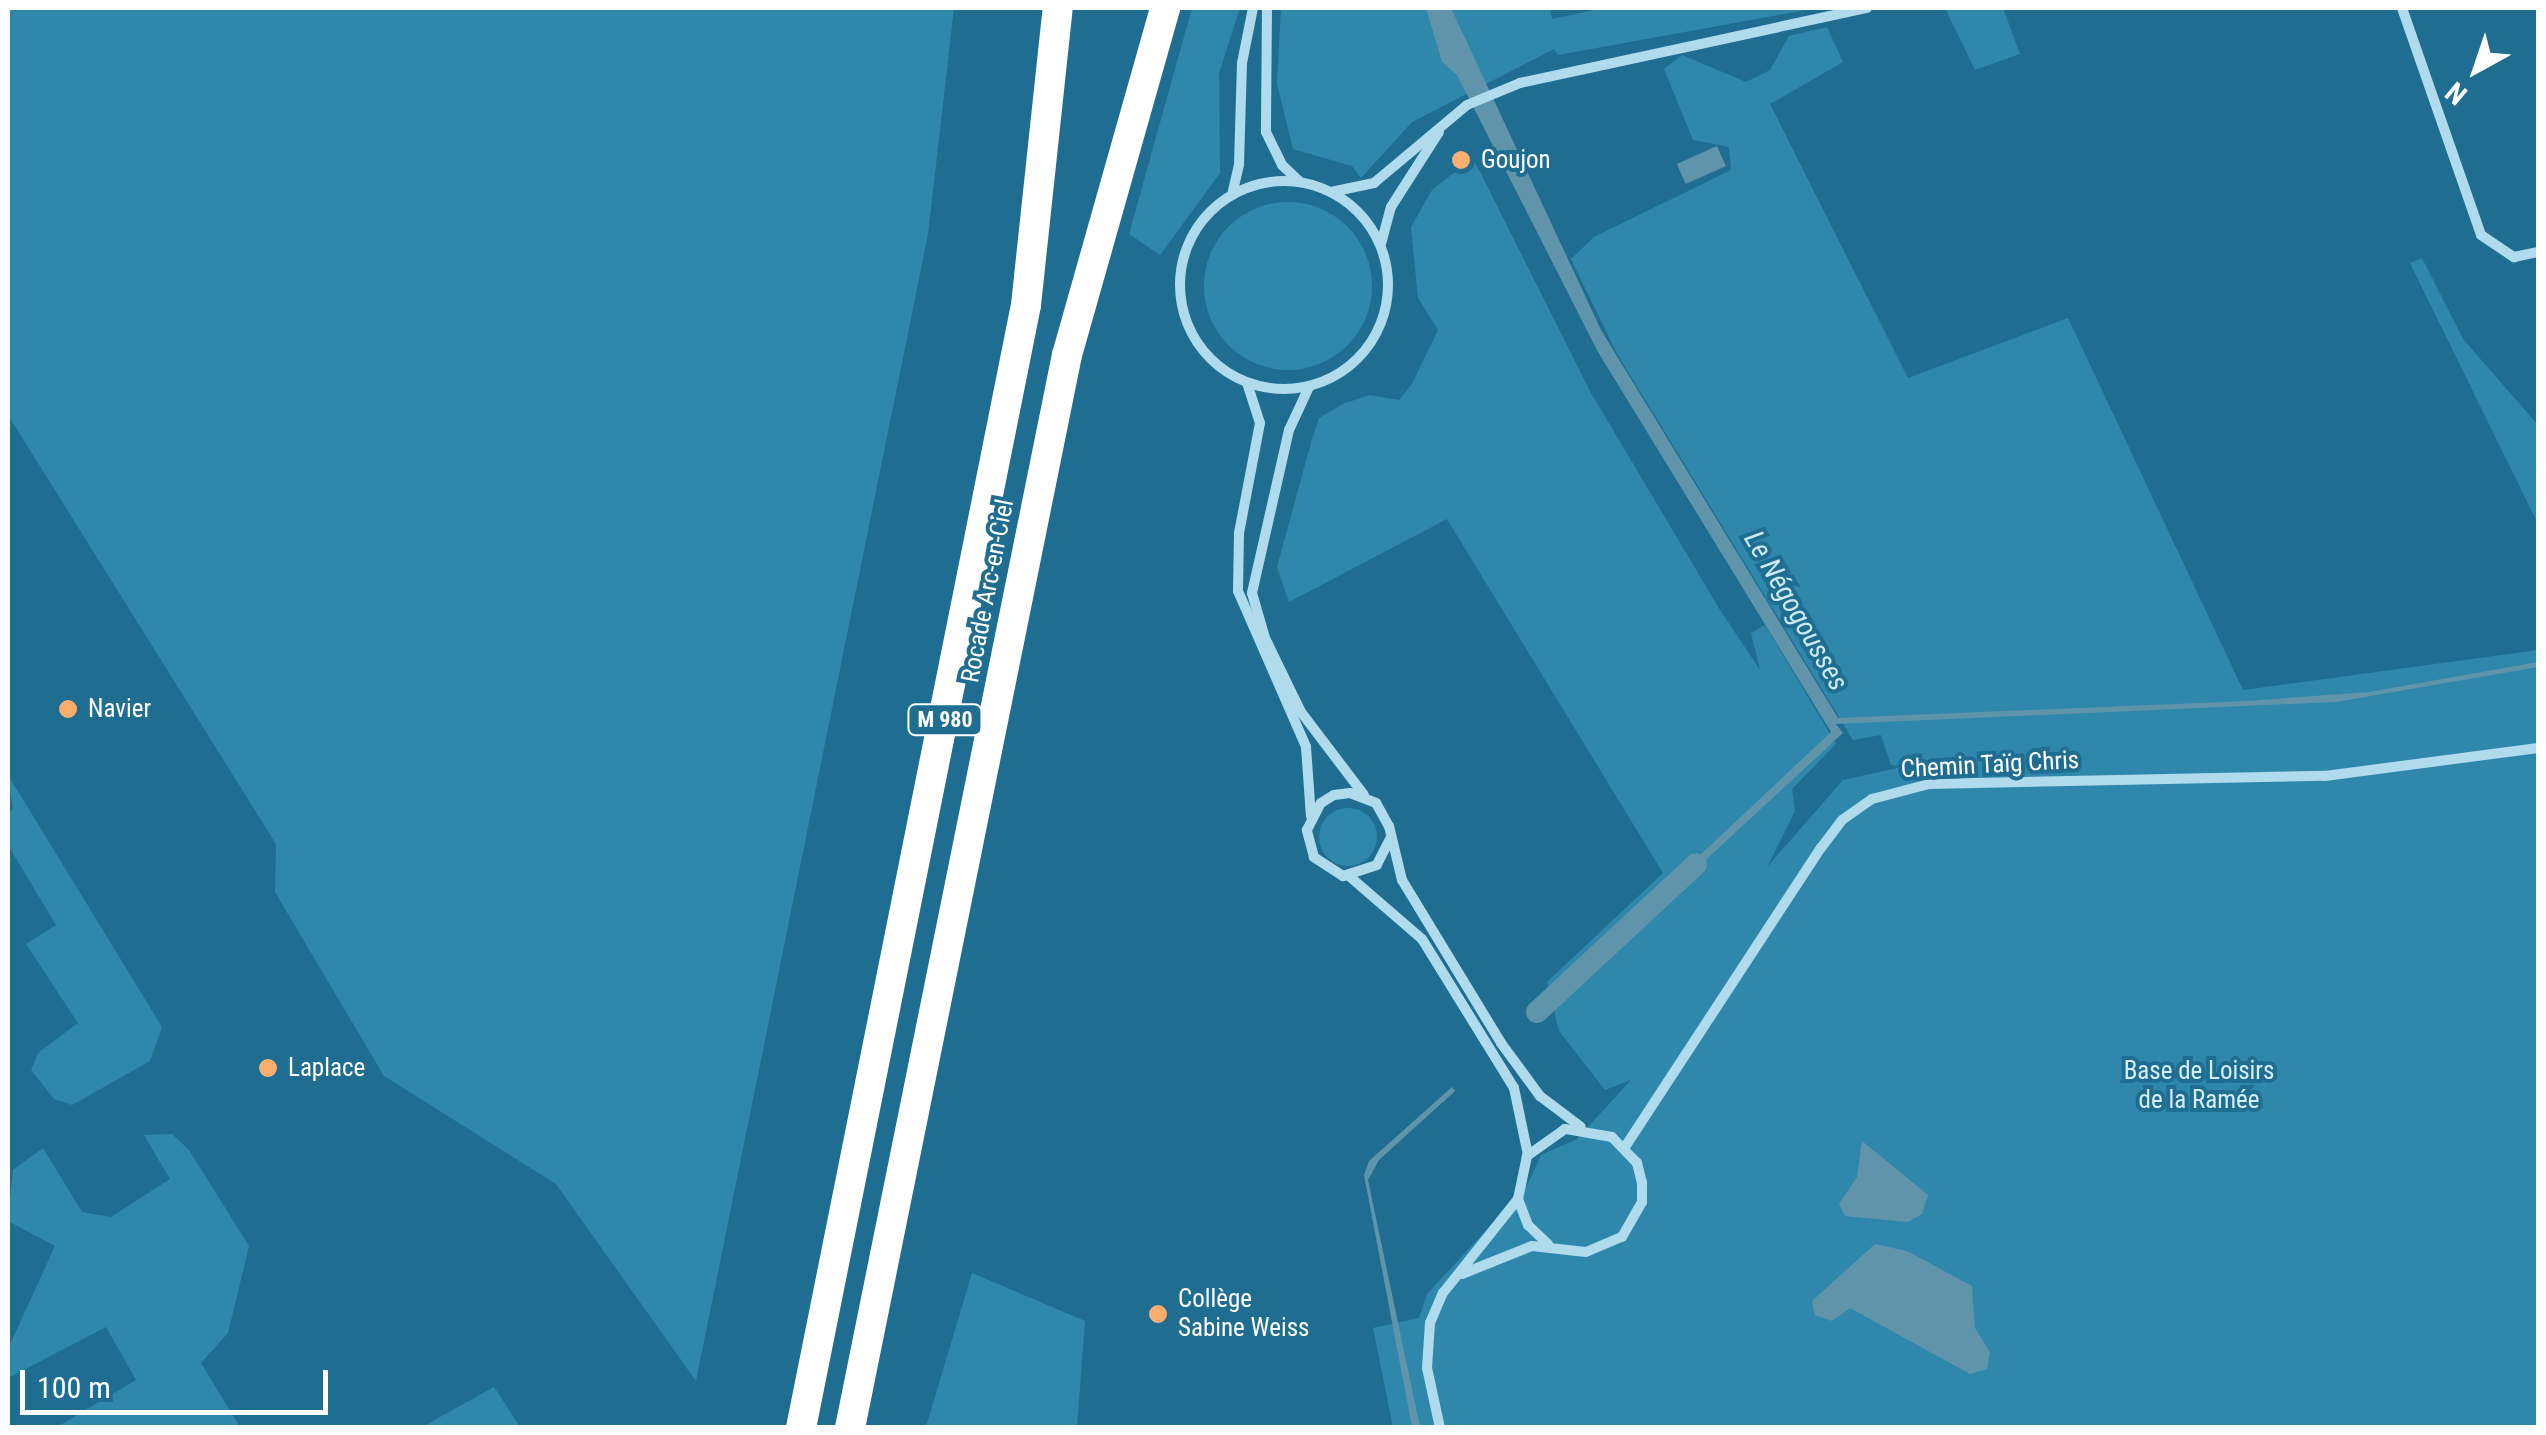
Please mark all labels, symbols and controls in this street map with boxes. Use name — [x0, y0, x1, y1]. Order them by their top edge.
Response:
north arrow — [2426, 20, 2526, 120]
text: N — [2439, 75, 2474, 112]
place label: Goujon — [1481, 145, 1551, 175]
marker: Goujon — [1450, 149, 1472, 171]
street label: Rocade Arc-en-Ciel — [956, 497, 1020, 685]
water label: Le Négogousses — [1737, 525, 1855, 697]
place label: Navier — [88, 694, 151, 724]
marker: Navier — [57, 698, 79, 720]
road number: M 980 — [905, 703, 985, 737]
street label: Chemin Taïg Chris — [1900, 745, 2080, 785]
place label: Laplace — [288, 1053, 365, 1083]
marker: Laplace — [257, 1057, 279, 1079]
park label: Base de Loisirs de la Ramée — [2124, 1057, 2274, 1116]
place label: Collège Sabine Weiss — [1178, 1285, 1309, 1344]
marker: Collège Sabine Weiss — [1147, 1303, 1169, 1325]
scale bar — [25, 1350, 332, 1412]
text: 100 m — [37, 1370, 111, 1405]

